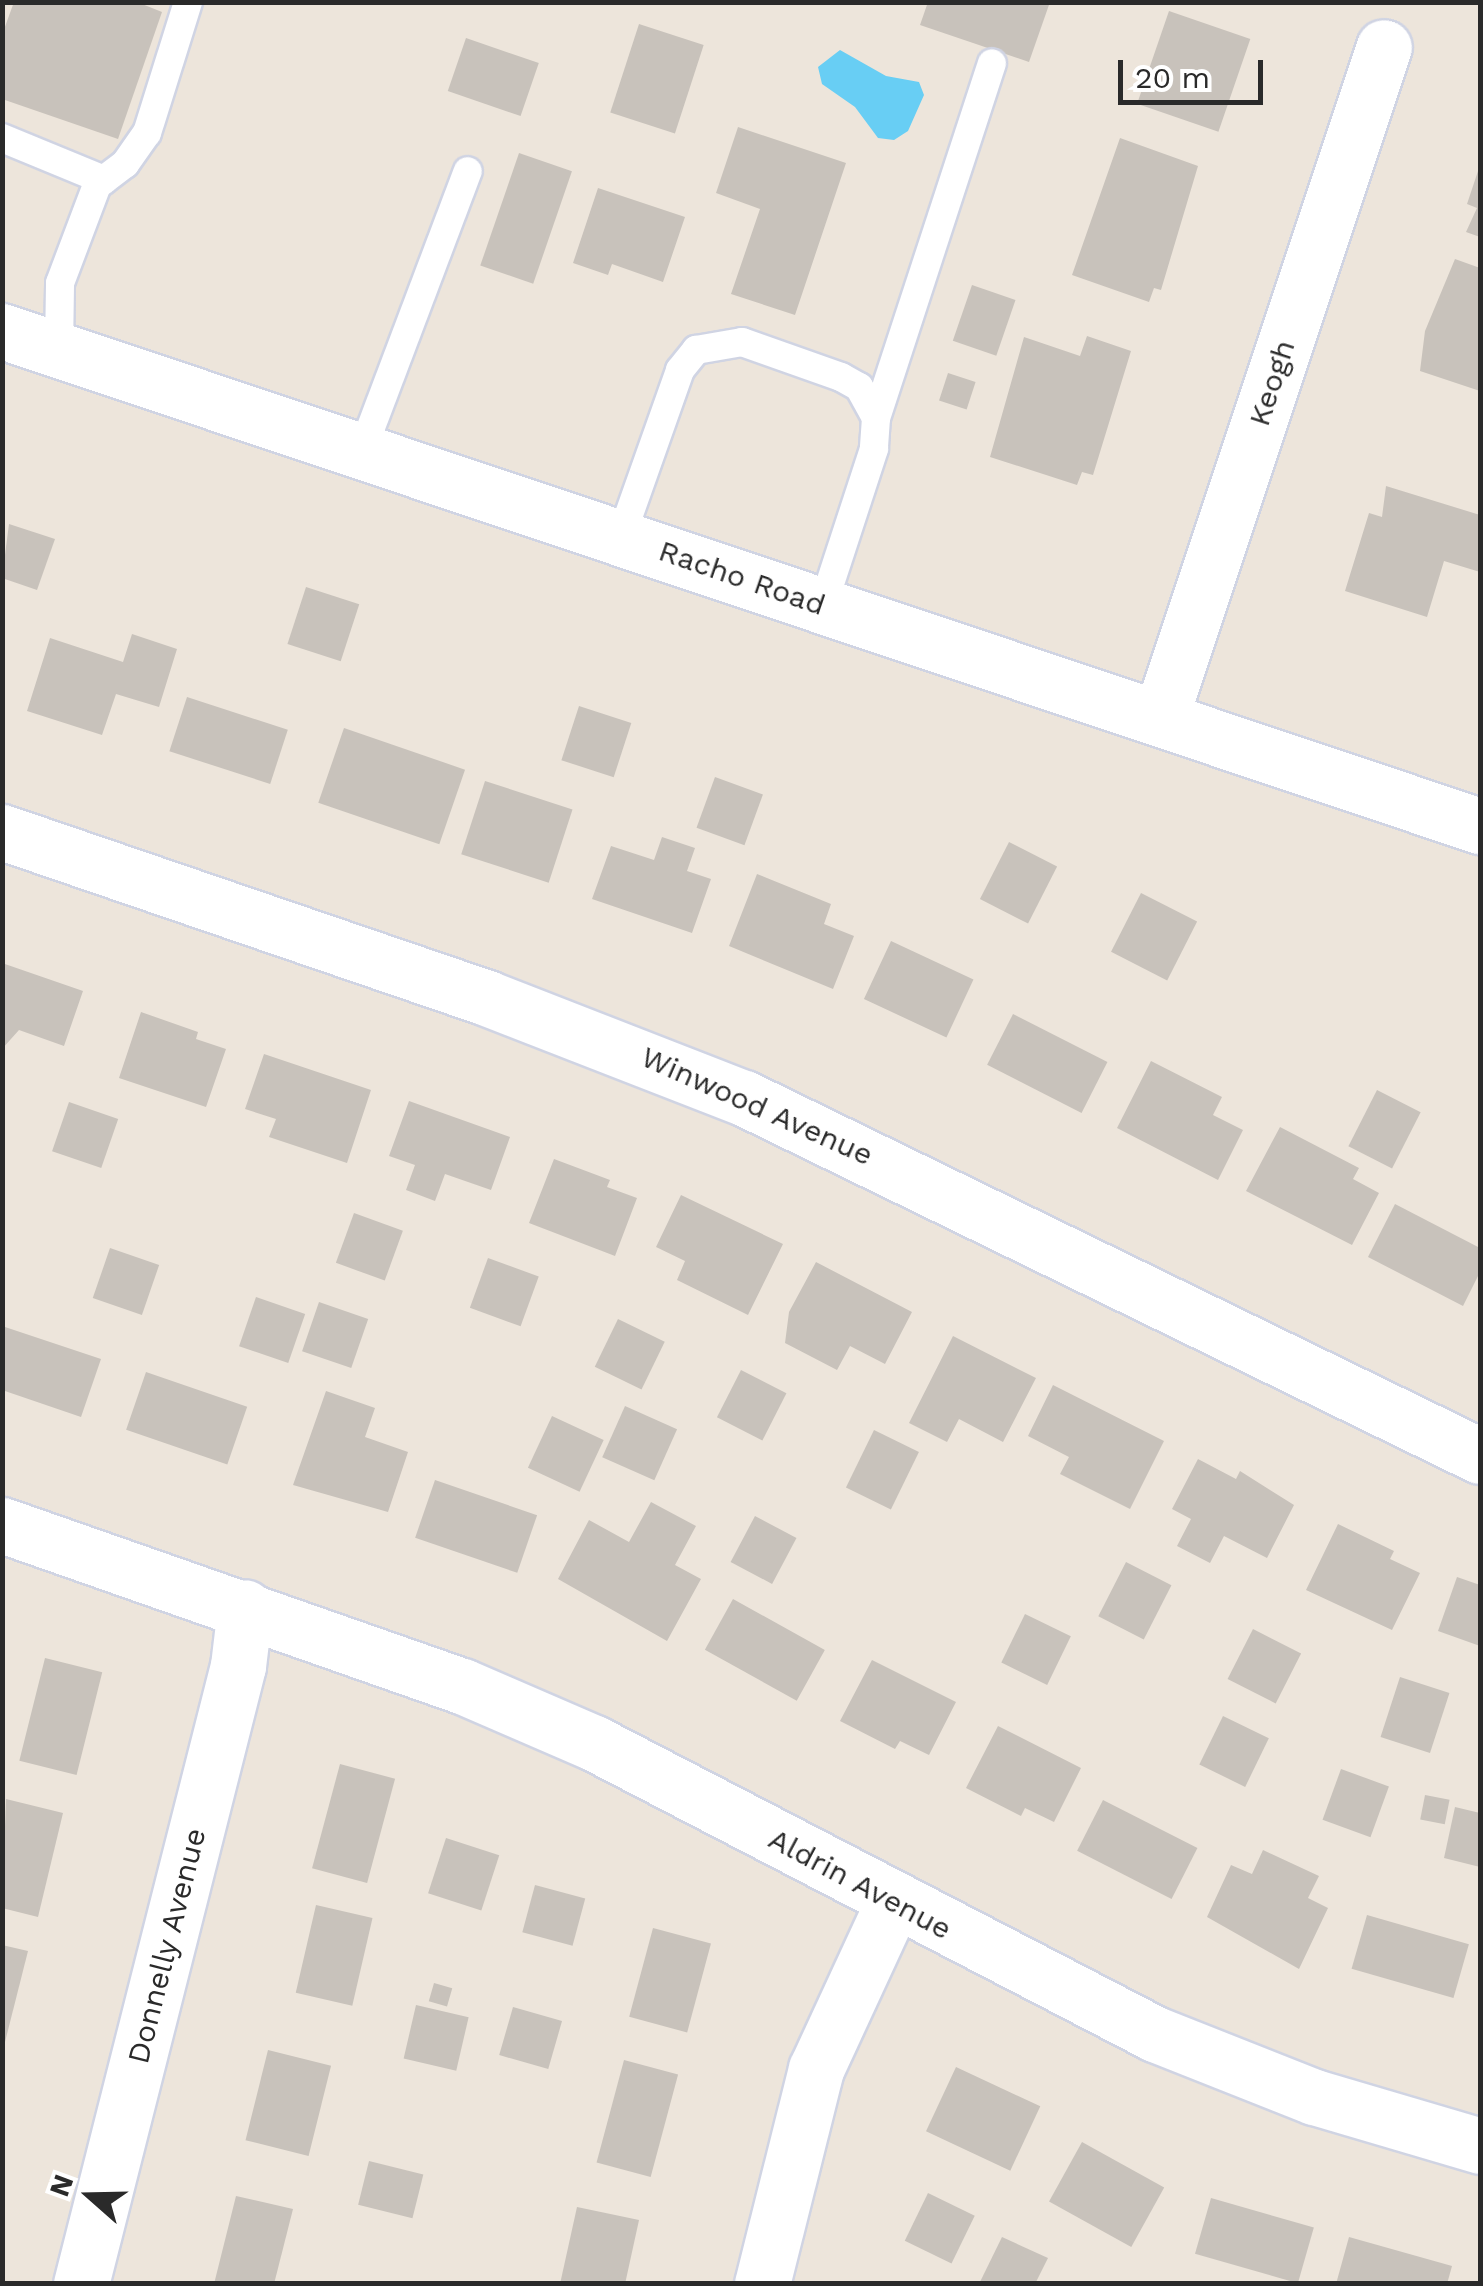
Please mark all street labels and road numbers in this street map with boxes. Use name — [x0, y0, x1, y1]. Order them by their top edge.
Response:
street label: Keogh — [1241, 335, 1303, 431]
street label: Racho Road — [654, 533, 830, 623]
street label: Winwood Avenue — [635, 1039, 879, 1173]
street label: Aldrin Avenue — [762, 1820, 958, 1948]
street label: Donnelly Avenue — [120, 1824, 214, 2068]

